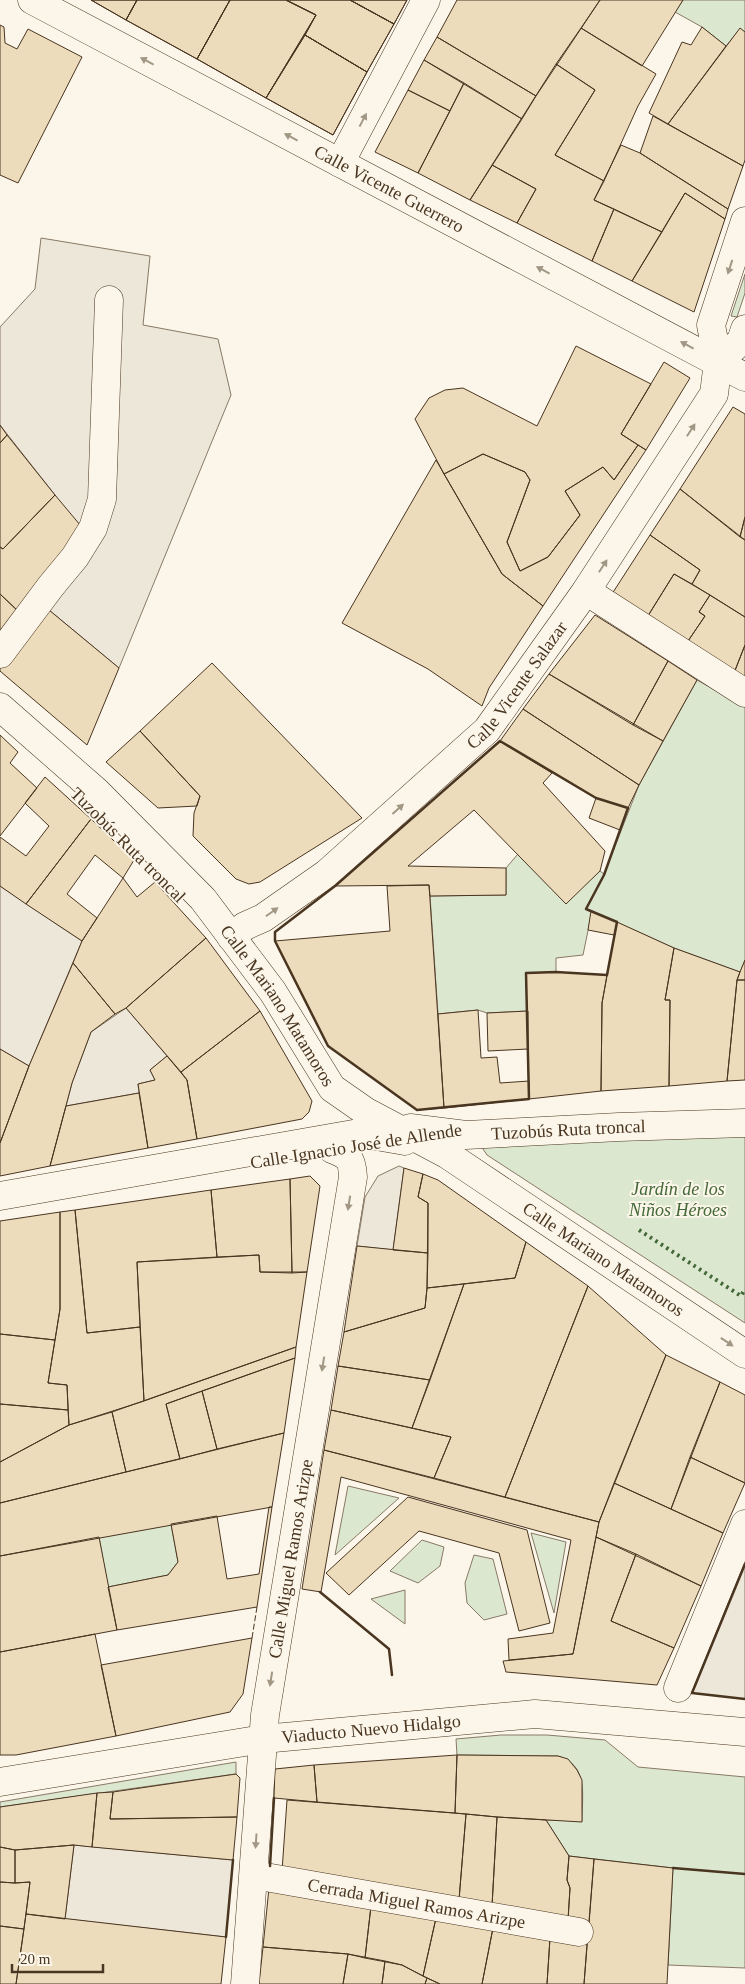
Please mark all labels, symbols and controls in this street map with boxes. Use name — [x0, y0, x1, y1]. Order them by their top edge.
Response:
one-way arrow — [140, 57, 155, 65]
one-way arrow — [359, 113, 367, 127]
one-way arrow — [284, 133, 298, 141]
street label: Calle Vicente Guerrero — [311, 141, 468, 237]
one-way arrow — [725, 260, 733, 275]
one-way arrow — [536, 266, 550, 274]
one-way arrow — [680, 341, 694, 349]
one-way arrow — [686, 423, 696, 436]
one-way arrow — [598, 559, 607, 573]
street label: Calle Vicente Salazar — [463, 617, 571, 753]
street label: Tuzobús Ruta troncal — [66, 783, 190, 907]
one-way arrow — [392, 804, 405, 815]
one-way arrow — [265, 907, 279, 917]
street label: Calle Mariano Matamoros — [216, 921, 339, 1090]
street label: Tuzobús Ruta troncal — [491, 1116, 646, 1144]
street label: Calle Ignacio José de Allende — [249, 1119, 463, 1173]
park label: Jardín de los Niños Héroes — [628, 1179, 727, 1220]
one-way arrow — [344, 1196, 352, 1212]
street label: Calle Mariano Matamoros — [519, 1198, 688, 1320]
one-way arrow — [720, 1337, 734, 1347]
one-way arrow — [318, 1356, 326, 1372]
street label: Calle Miguel Ramos Arizpe — [264, 1458, 317, 1660]
one-way arrow — [266, 1672, 274, 1688]
street label: Viaducto Nuevo Hidalgo — [281, 1711, 462, 1747]
one-way arrow — [252, 1833, 260, 1849]
street label: Cerrada Miguel Ramos Arizpe — [306, 1875, 527, 1932]
scale bar — [12, 1942, 104, 1974]
text: 20 m — [20, 1951, 51, 1967]

